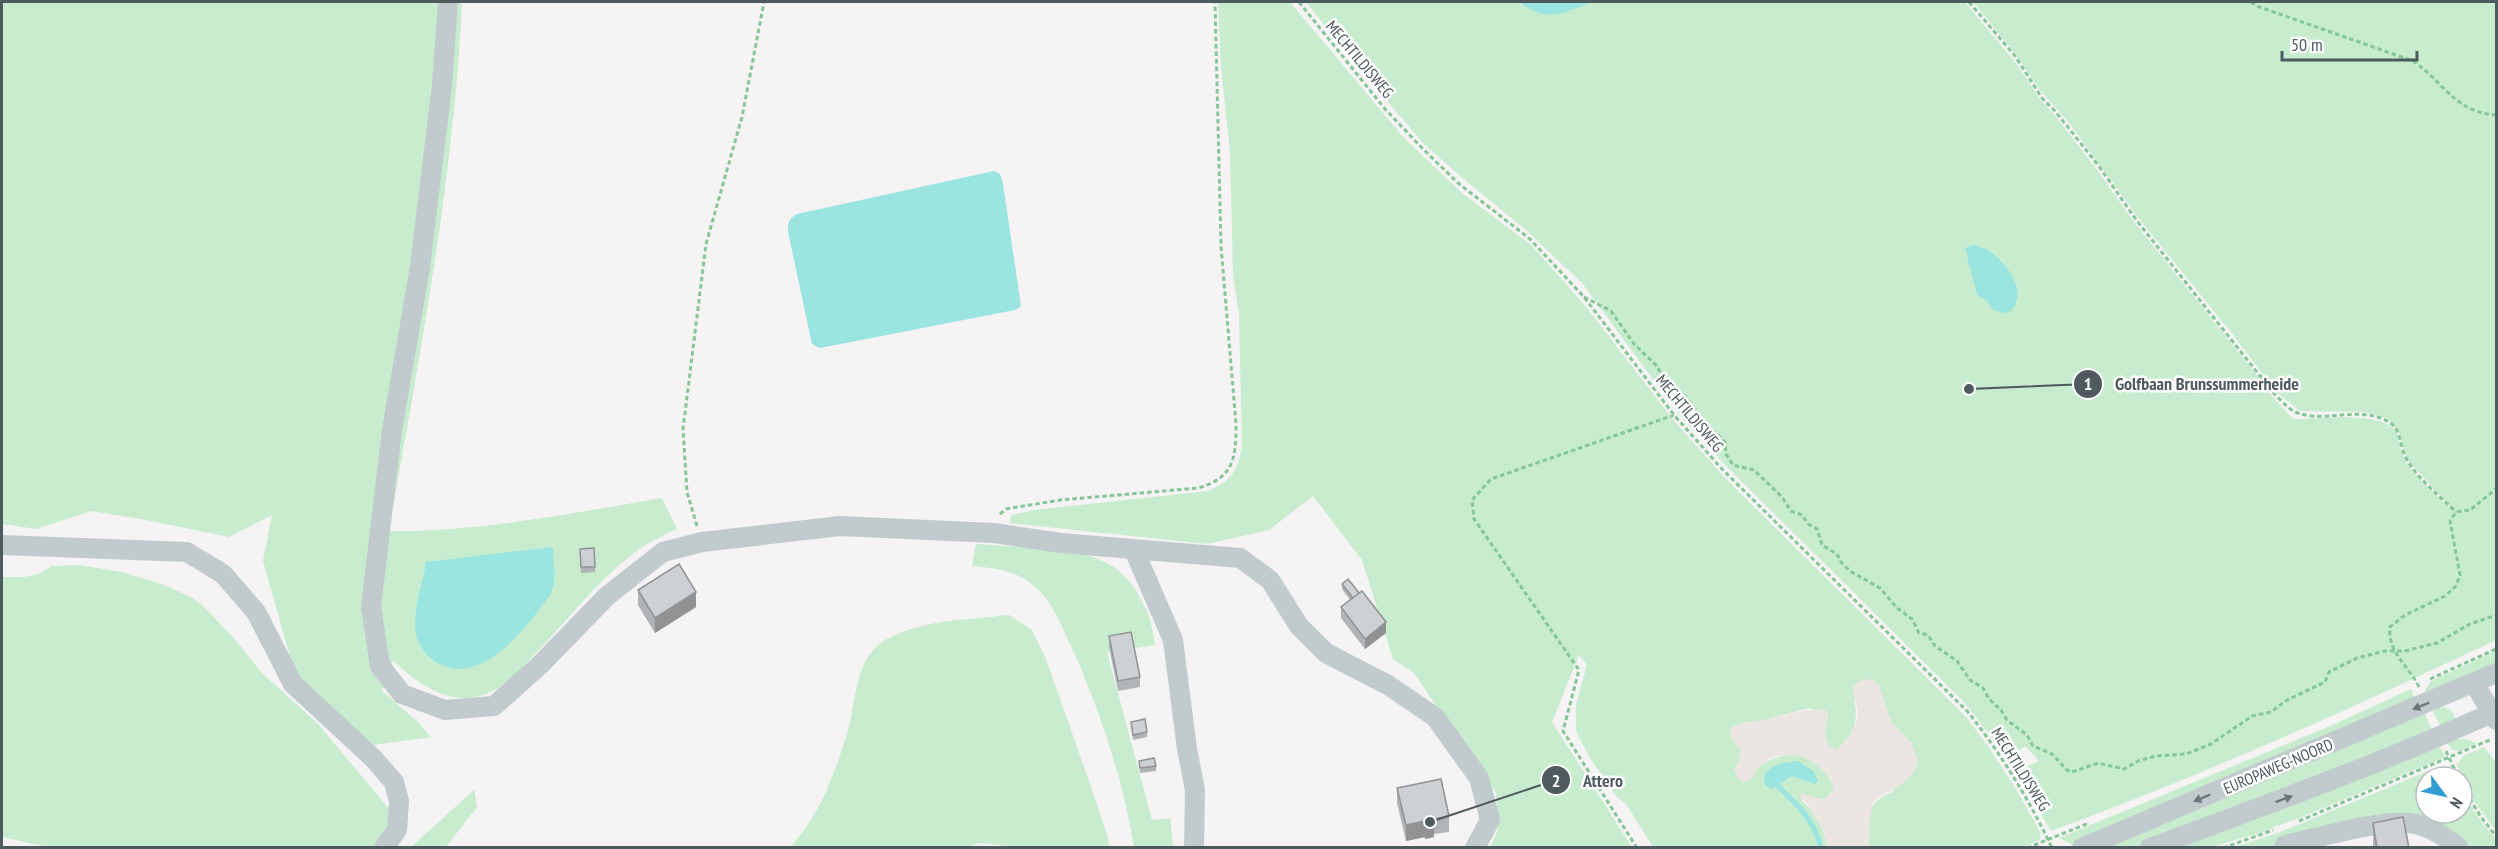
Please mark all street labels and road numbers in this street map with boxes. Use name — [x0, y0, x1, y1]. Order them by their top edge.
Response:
street label: MECHTILDISWEG — [1322, 16, 1398, 102]
street label: MECHTILDISWEG — [1652, 370, 1728, 456]
street label: MECHTILDISWEG — [1987, 723, 2055, 815]
street label: EUROPAWEG-NOORD — [2220, 734, 2336, 798]

